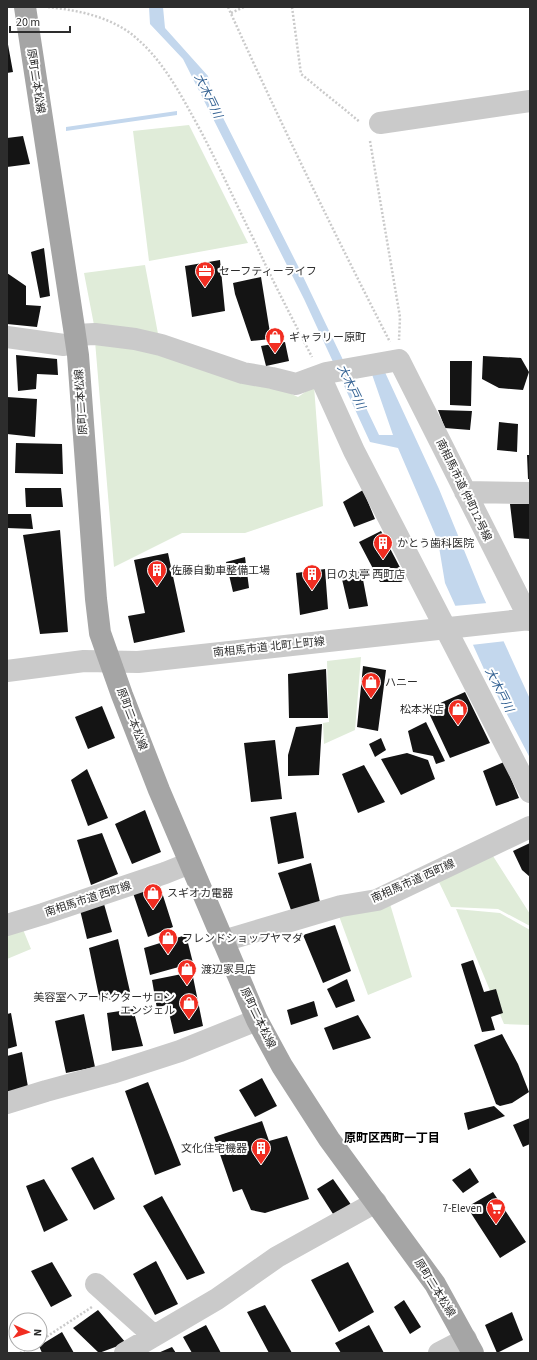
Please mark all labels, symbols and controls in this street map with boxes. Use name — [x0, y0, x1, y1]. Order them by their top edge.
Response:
scale bar — [10, 8, 70, 34]
text: 20 m — [16, 14, 40, 31]
street label: 原町二本松線 — [23, 47, 49, 115]
water label: 大木戸川 — [190, 71, 227, 123]
office icon: セーフティーライフ — [194, 260, 216, 288]
place label: セーフティーライフ — [219, 264, 317, 279]
shop icon: ギャラリー原町 — [264, 326, 286, 354]
place label: ギャラリー原町 — [289, 330, 366, 345]
water label: 大木戸川 — [333, 362, 370, 414]
street label: 原町二本松線 — [71, 369, 91, 435]
street label: 南相馬市道 仲町12号線 — [433, 436, 495, 544]
building icon: かとう歯科医院 — [372, 532, 394, 560]
place label: かとう歯科医院 — [397, 536, 474, 551]
building icon: 佐藤自動車整備工場 — [146, 559, 168, 587]
place label: 佐藤自動車整備工場 — [171, 563, 270, 578]
building icon: 日の丸亭 西町店 — [301, 563, 323, 591]
place label: 日の丸亭 西町店 — [326, 567, 405, 582]
street label: 南相馬市道 北町上町線 — [212, 634, 326, 660]
water label: 大木戸川 — [481, 665, 518, 717]
shop icon: ハニー — [360, 671, 382, 699]
place label: ハニー — [385, 675, 418, 690]
street label: 原町二本松線 — [113, 686, 151, 752]
shop icon: 松本米店 — [447, 698, 469, 726]
place label: 松本米店 — [400, 702, 444, 717]
street label: 南相馬市道 西町線 — [369, 856, 457, 906]
street label: 南相馬市道 西町線 — [43, 878, 133, 920]
shop icon: スギオカ電器 — [142, 882, 164, 910]
place label: スギオカ電器 — [167, 886, 233, 901]
shop icon: フレンドショップヤマダ — [157, 927, 179, 955]
place label: フレンドショップヤマダ — [182, 931, 303, 946]
shop icon: 渡辺家具店 — [176, 958, 198, 986]
place label: 渡辺家具店 — [201, 962, 256, 977]
street label: 原町二本松線 — [237, 985, 279, 1051]
place label: 美容室ヘアードクターサロン エンジェル — [33, 990, 175, 1018]
shop icon: 美容室ヘアードクターサロン エンジェル — [178, 992, 200, 1020]
district label: 原町区西町一丁目 — [344, 1130, 440, 1147]
building icon: 文化住宅機器 — [250, 1137, 272, 1165]
place label: 文化住宅機器 — [181, 1141, 247, 1156]
supermarket icon: 7-Eleven — [485, 1197, 507, 1225]
place label: 7-Eleven — [442, 1201, 482, 1216]
street label: 原町二本松線 — [411, 1256, 459, 1320]
north arrow — [8, 1312, 48, 1352]
text: N — [30, 1328, 45, 1337]

